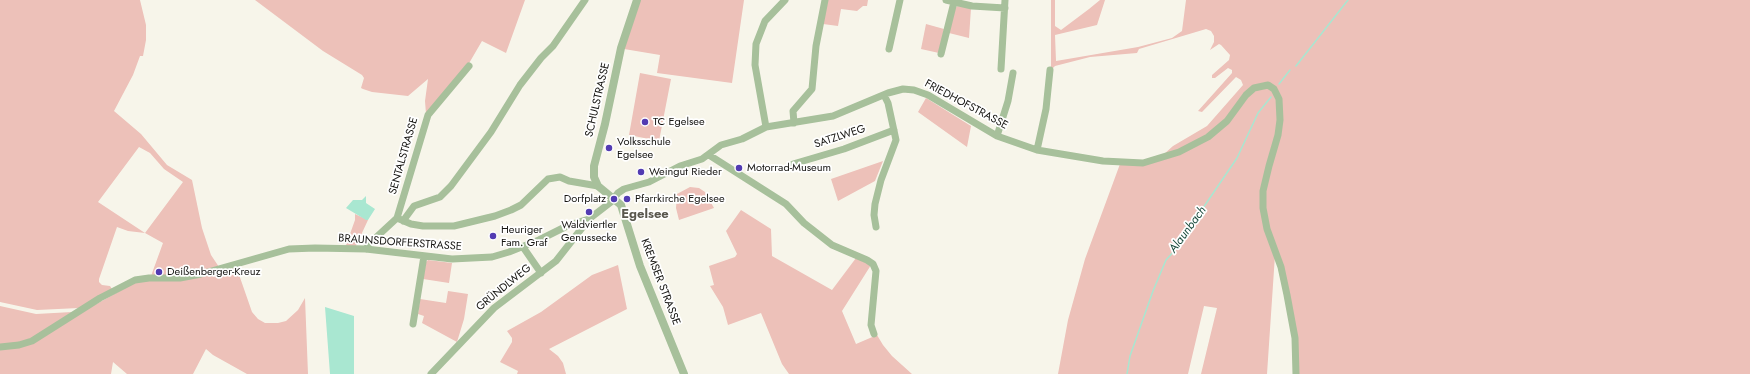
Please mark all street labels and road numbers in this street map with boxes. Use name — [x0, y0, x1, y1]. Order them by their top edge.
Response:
street label: SCHULSTRASSE — [583, 62, 613, 138]
street label: FRIEDHOFSTRASSE — [922, 77, 1010, 133]
street label: SENTALSTRASSE — [387, 116, 421, 196]
street label: SATZLWEG — [813, 122, 867, 152]
street label: BRAUNSDORFERSTRASSE — [338, 232, 462, 254]
street label: KREMSER STRASSE — [637, 237, 683, 327]
street label: GRÜNDLWEG — [474, 262, 534, 314]

